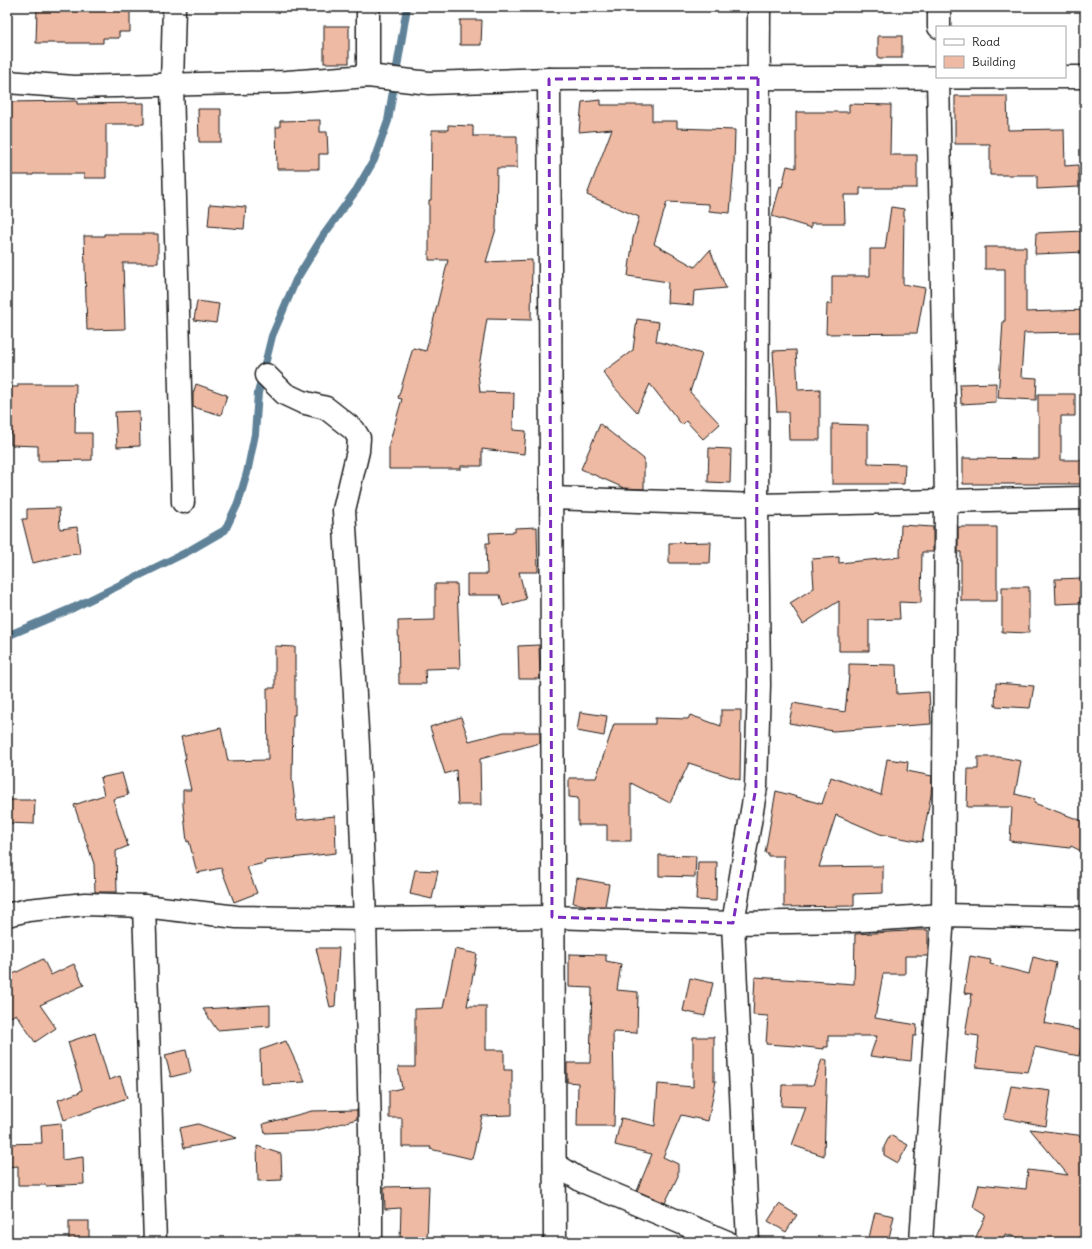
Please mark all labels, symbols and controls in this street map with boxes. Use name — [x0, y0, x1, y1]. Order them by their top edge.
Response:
legend — [936, 26, 1066, 78]
text: Road — [972, 34, 1000, 49]
text: Building — [972, 54, 1016, 69]

